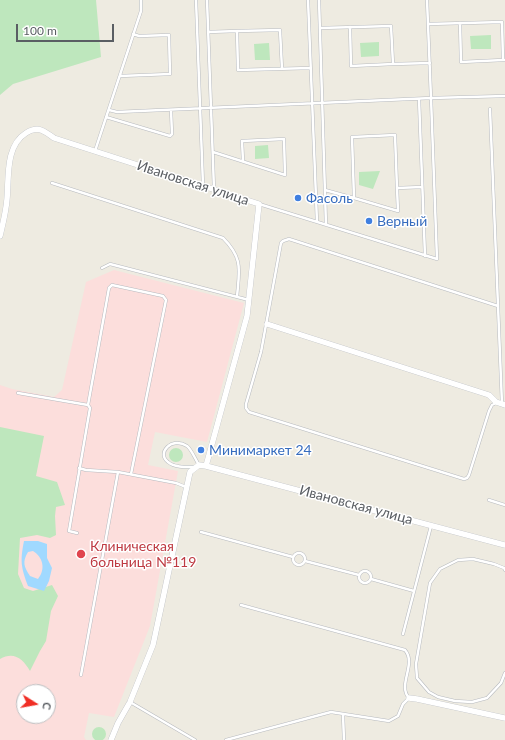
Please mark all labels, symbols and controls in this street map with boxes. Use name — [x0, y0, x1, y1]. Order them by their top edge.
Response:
scale bar — [18, 16, 116, 42]
text: 100 m — [23, 23, 57, 38]
street label: Ивановская улица — [135, 157, 251, 209]
place label: Фасоль — [306, 190, 353, 206]
marker: Фасоль — [293, 193, 303, 203]
place label: Верный — [377, 213, 427, 229]
marker: Верный — [364, 216, 374, 226]
place label: Минимаркет 24 — [209, 442, 312, 458]
marker: Минимаркет 24 — [196, 445, 206, 455]
street label: Ивановская улица — [297, 482, 415, 528]
place label: Клиническая больница №119 — [90, 538, 196, 570]
marker: Клиническая больница №119 — [75, 548, 87, 560]
north arrow — [16, 684, 56, 724]
text: С — [40, 701, 54, 711]

